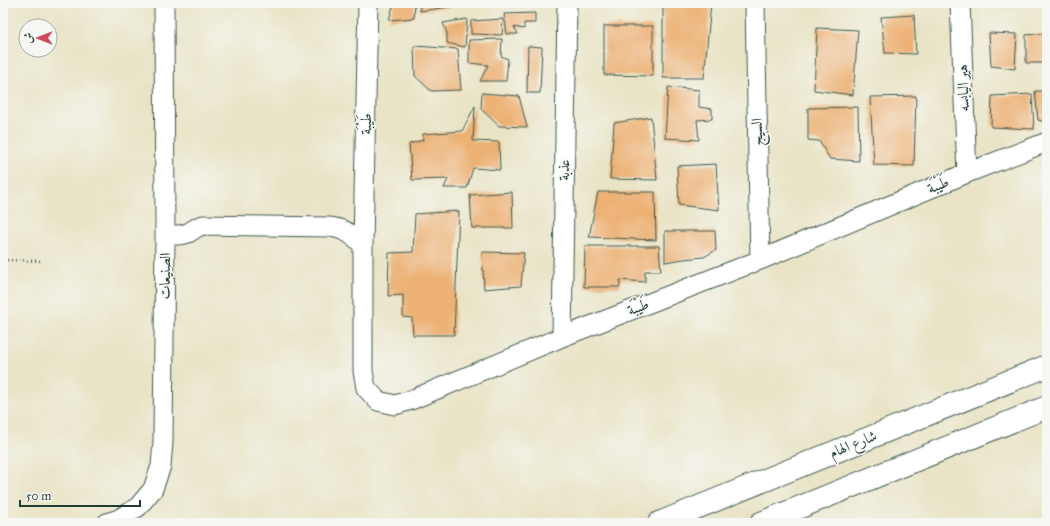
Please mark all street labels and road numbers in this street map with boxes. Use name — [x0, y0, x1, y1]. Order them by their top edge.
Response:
street label: هير اليابسه — [953, 64, 973, 112]
street label: طَيْبَة — [355, 113, 375, 135]
street label: السيج — [748, 118, 771, 146]
street label: عذبة — [555, 159, 573, 181]
street label: طَيْبَة — [924, 171, 951, 197]
street label: الصنيعات — [156, 252, 174, 300]
street label: طَيْبَة — [624, 293, 651, 319]
street label: شارع الهام — [827, 426, 881, 465]

